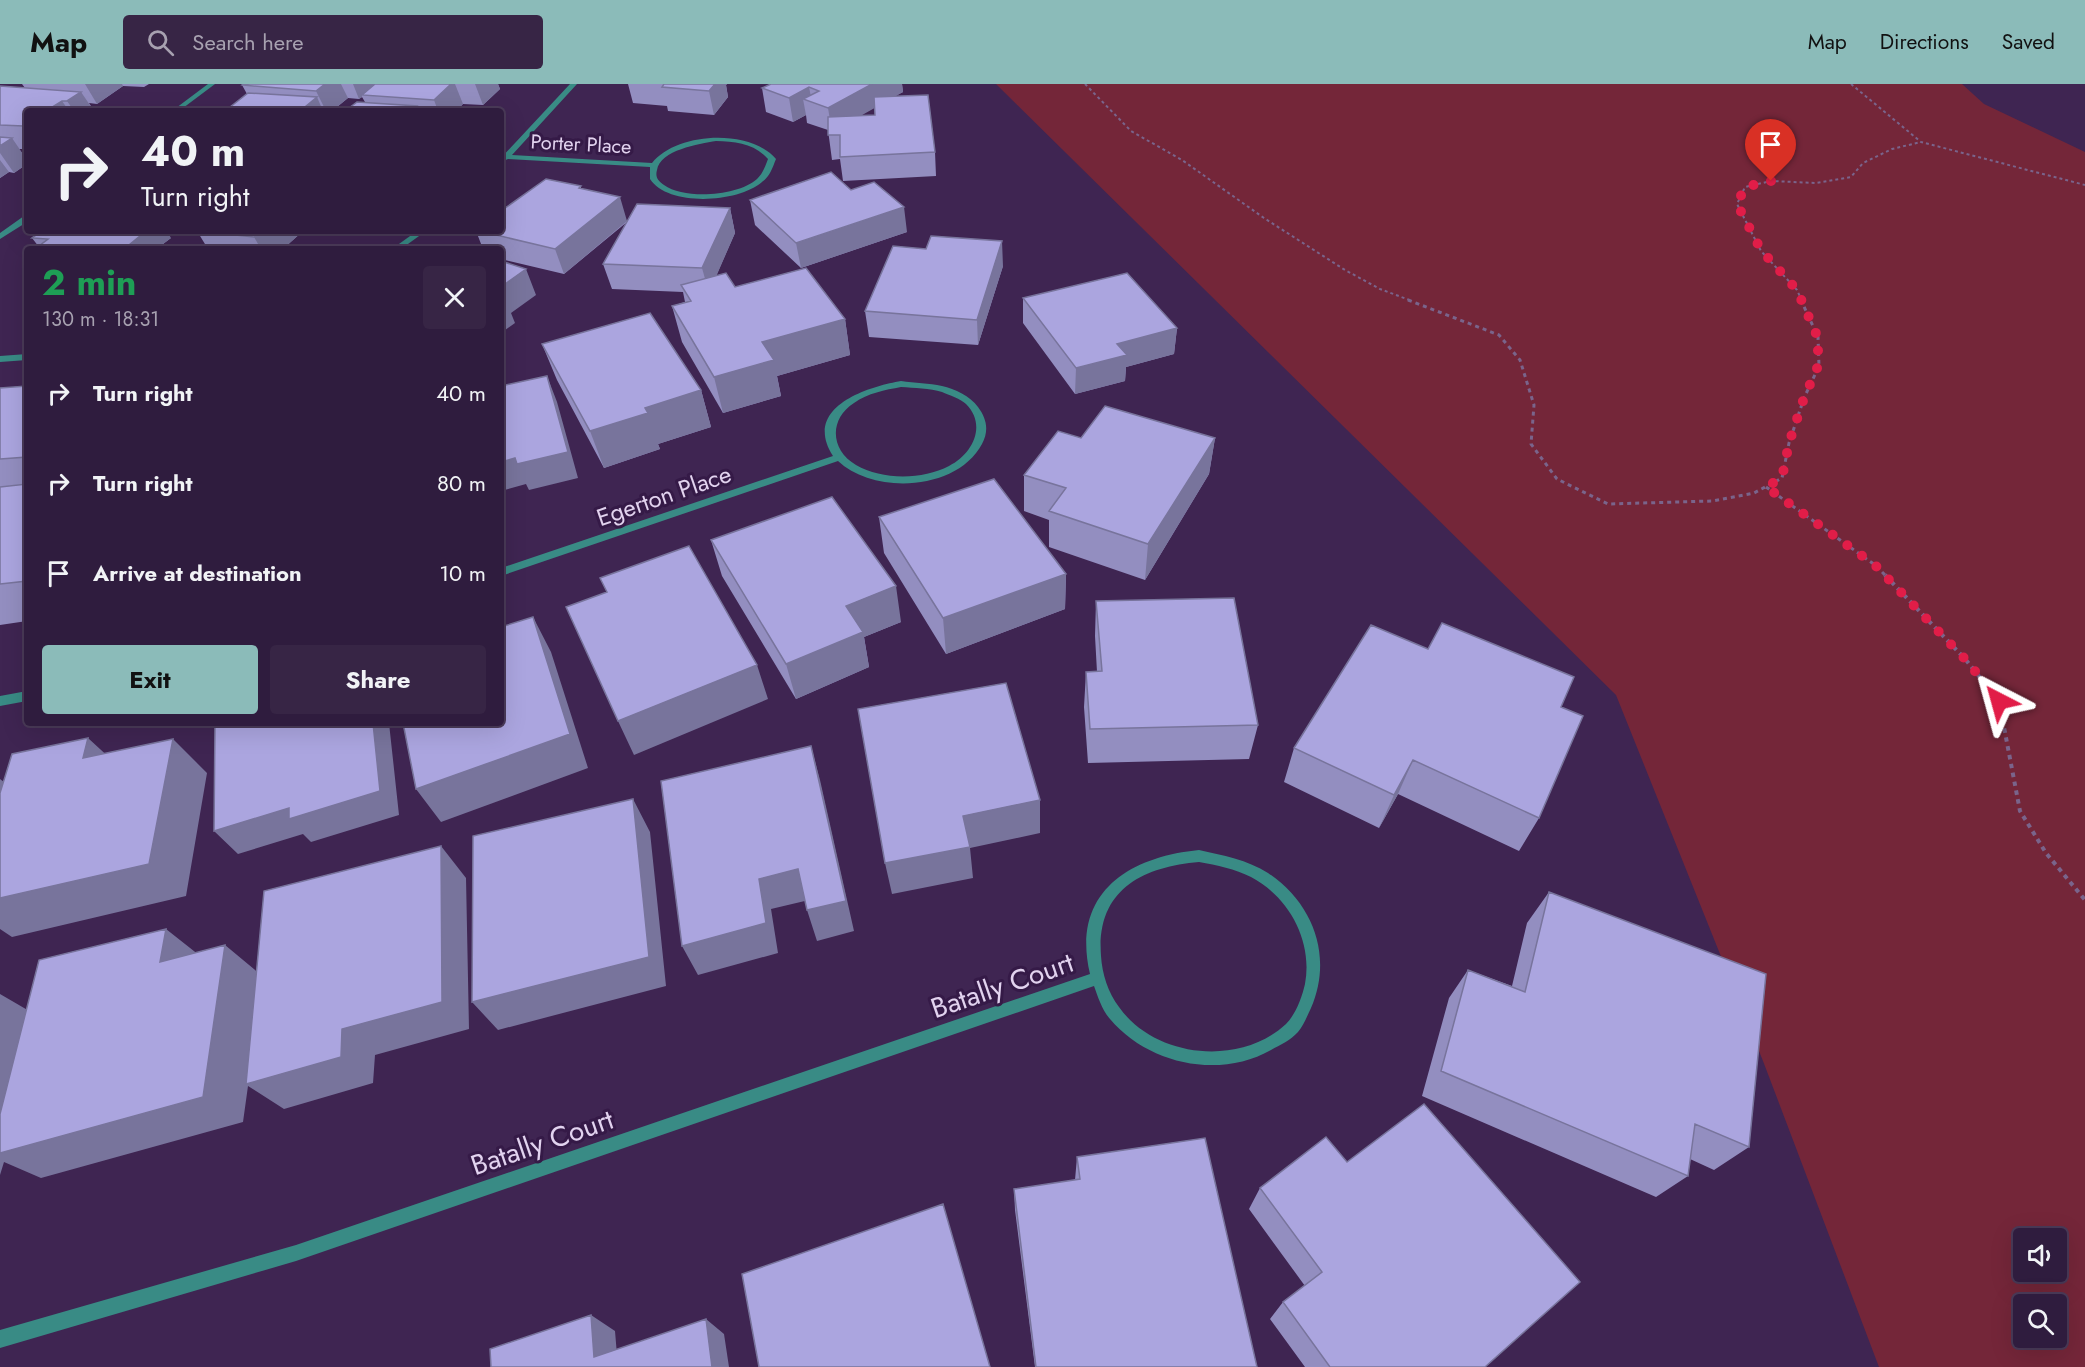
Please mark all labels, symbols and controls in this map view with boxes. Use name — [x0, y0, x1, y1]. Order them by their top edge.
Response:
search box — [123, 15, 543, 69]
text: Map — [30, 22, 87, 63]
icon: search — [144, 26, 177, 59]
text: Search here — [192, 26, 304, 58]
text: Map — [1808, 27, 1847, 57]
text: Directions — [1880, 27, 1969, 57]
text: Saved — [2002, 27, 2055, 57]
pin — [1745, 119, 1796, 181]
text: 40 m — [141, 121, 245, 182]
street label: Porter Place — [530, 127, 632, 162]
icon: arrive — [1754, 128, 1787, 161]
icon: right — [42, 132, 120, 210]
text: Turn right — [141, 177, 249, 216]
text: 2 min — [42, 256, 137, 308]
button: close — [423, 266, 486, 329]
text: 130 m · 18:31 — [42, 305, 159, 334]
icon: right — [42, 377, 75, 410]
text: Turn right — [93, 377, 193, 409]
text: 40 m — [436, 377, 486, 409]
street label: Egerton Place — [592, 456, 736, 535]
icon: right — [42, 467, 75, 500]
text: Turn right — [93, 467, 193, 499]
text: 80 m — [437, 467, 486, 499]
icon: arrive — [42, 557, 75, 590]
text: Arrive at destination — [93, 557, 302, 589]
text: 10 m — [439, 557, 486, 589]
button: Exit — [42, 645, 258, 714]
button: Share — [270, 645, 486, 714]
position arrow — [1967, 669, 2031, 733]
street label: Batally Court — [925, 942, 1079, 1029]
street label: Batally Court — [465, 1099, 619, 1186]
map controls — [2013, 1228, 2067, 1348]
button: sound — [2013, 1228, 2067, 1282]
button: search — [2013, 1294, 2067, 1348]

